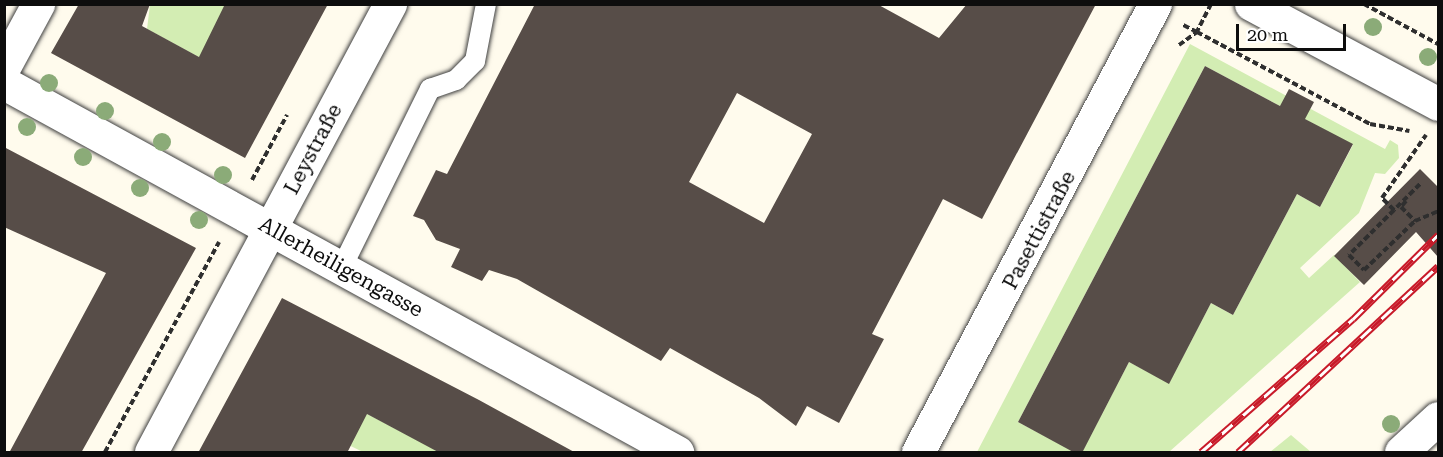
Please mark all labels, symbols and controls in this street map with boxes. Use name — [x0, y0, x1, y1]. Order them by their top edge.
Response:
scale bar — [1239, 12, 1348, 50]
text: 20 m — [1247, 24, 1288, 45]
street label: Leystraße — [279, 99, 347, 199]
street label: Pasettistraße — [997, 166, 1081, 294]
street label: Allerheiligengasse — [254, 211, 428, 323]

